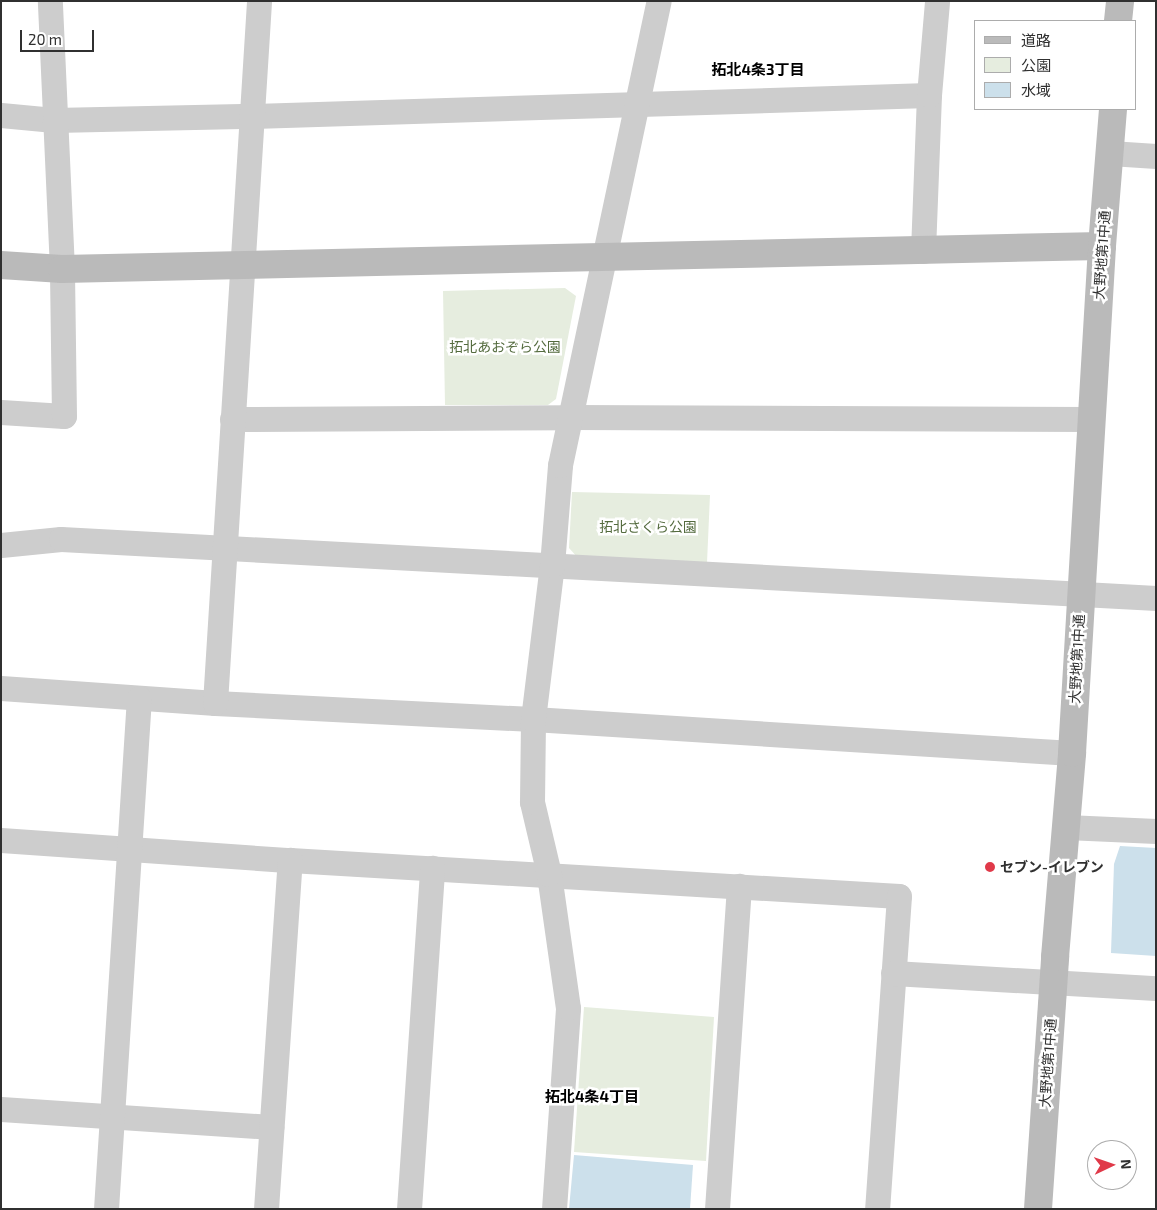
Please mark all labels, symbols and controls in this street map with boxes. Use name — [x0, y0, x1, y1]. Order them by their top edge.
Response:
scale bar — [22, 20, 96, 52]
legend — [974, 20, 1137, 110]
text: 20 m — [28, 30, 62, 48]
text: 道路 — [1021, 31, 1051, 49]
text: 公園 — [1021, 56, 1051, 74]
district label: 拓北4条3丁目 — [711, 61, 805, 79]
text: 水域 — [1021, 81, 1051, 99]
street label: 大野地第1中通 — [1090, 210, 1114, 300]
park label: 拓北あおぞら公園 — [449, 339, 561, 355]
park label: 拓北さくら公園 — [599, 519, 697, 535]
street label: 大野地第1中通 — [1066, 614, 1088, 704]
place label: セブン-イレブン — [1000, 859, 1104, 875]
marker: セブン-イレブン — [984, 861, 996, 873]
street label: 大野地第1中通 — [1036, 1018, 1060, 1108]
district label: 拓北4条4丁目 — [545, 1088, 639, 1106]
north arrow — [1087, 1140, 1137, 1190]
text: N — [1118, 1159, 1135, 1170]

